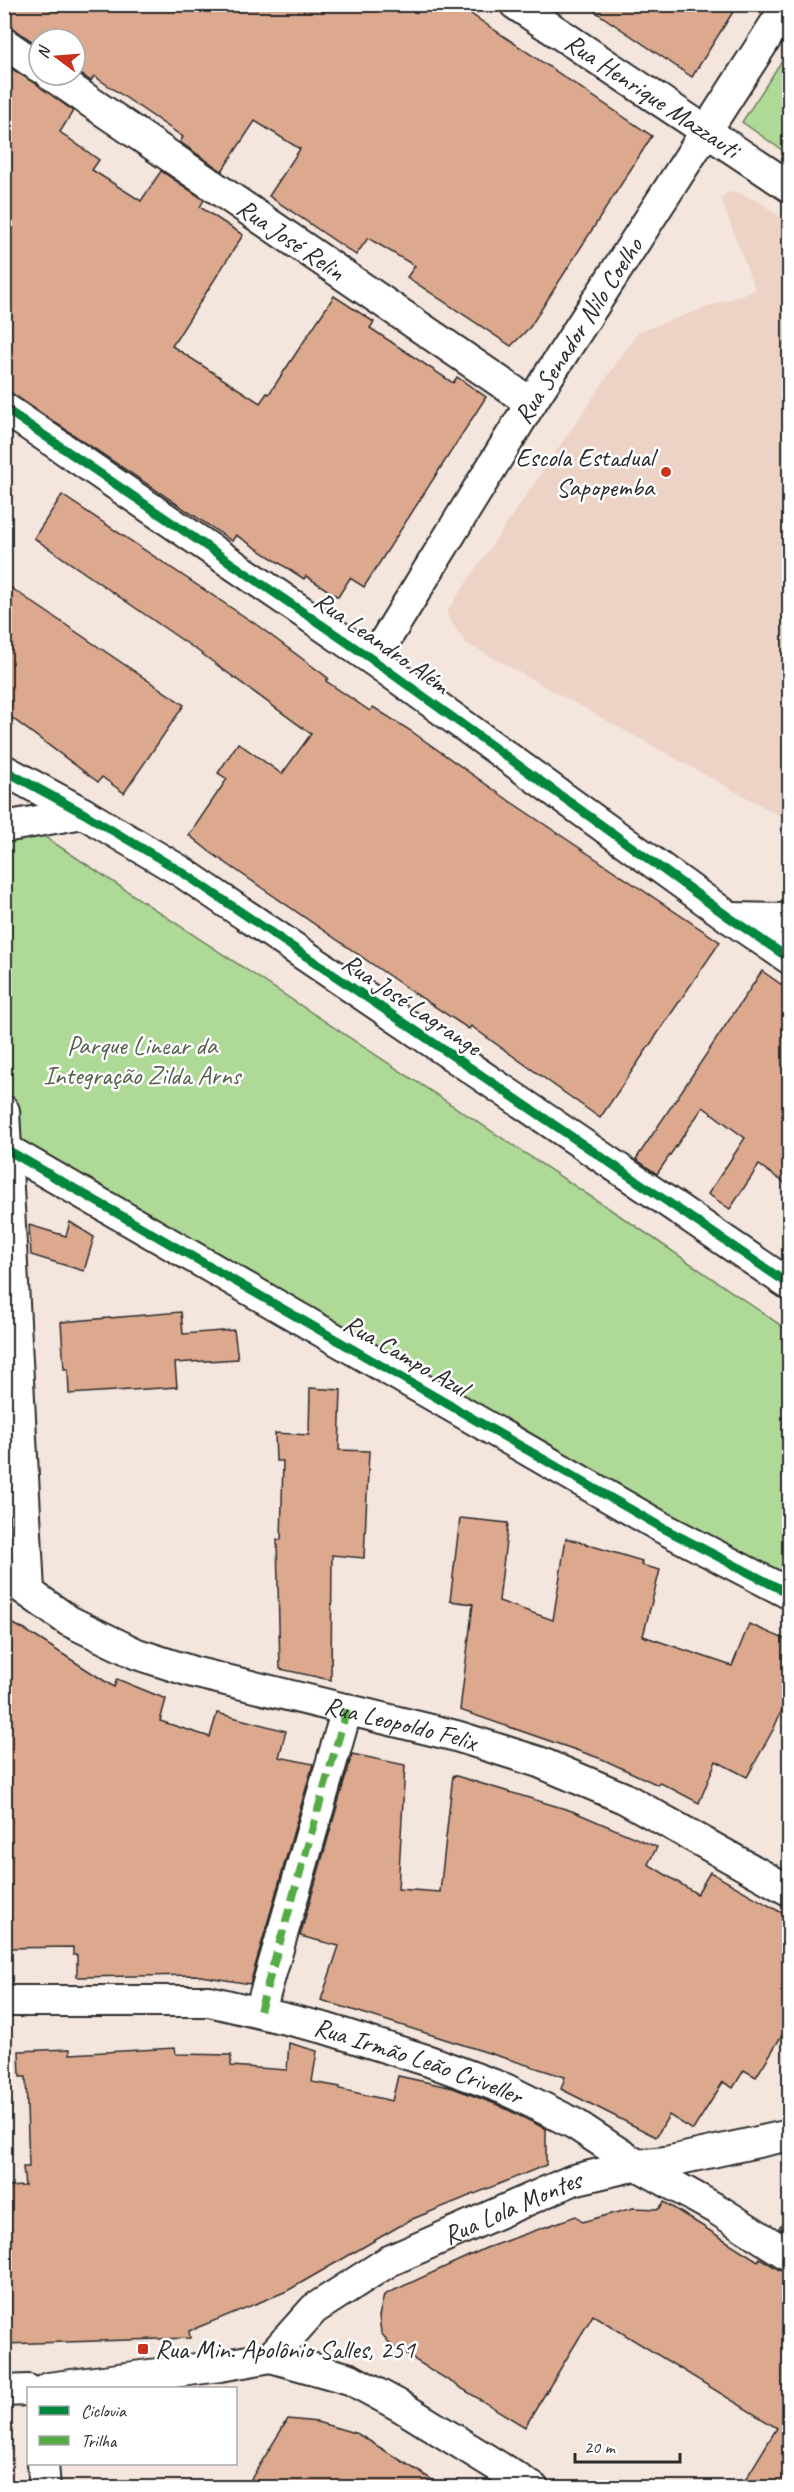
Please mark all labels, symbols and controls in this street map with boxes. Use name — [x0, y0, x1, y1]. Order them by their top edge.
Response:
street label: Rua Henrique Mazzauti — [558, 26, 748, 167]
north arrow — [27, 27, 87, 87]
text: N — [33, 43, 55, 61]
street label: Rua José Relin — [231, 191, 352, 288]
street label: Rua Senador Nilo Coelho — [506, 230, 651, 430]
place label: Escola Estadual Sapopemba — [515, 441, 659, 504]
marker: Escola Estadual Sapopemba — [659, 465, 673, 479]
street label: Rua Leandro Além — [308, 584, 458, 703]
street label: Rua José Lagrange — [336, 946, 489, 1064]
park label: Parque Linear da Integração Zilda Arns — [44, 1029, 243, 1092]
street label: Rua Campo Azul — [338, 1307, 478, 1406]
street label: Rua Leopoldo Felix — [321, 1689, 483, 1759]
street label: Rua Irmão Leão Criveller — [311, 2010, 530, 2113]
street label: Rua Lola Montes — [438, 2162, 586, 2252]
place label: Rua Min. Apolônio Salles, 251 — [155, 2333, 416, 2366]
marker: Rua Min. Apolônio Salles, 251 — [136, 2342, 150, 2356]
legend — [27, 2387, 237, 2465]
text: Ciclovia — [81, 2400, 127, 2422]
scale bar — [575, 2426, 680, 2464]
text: Trilha — [81, 2430, 118, 2452]
text: 20 m — [584, 2436, 617, 2458]

